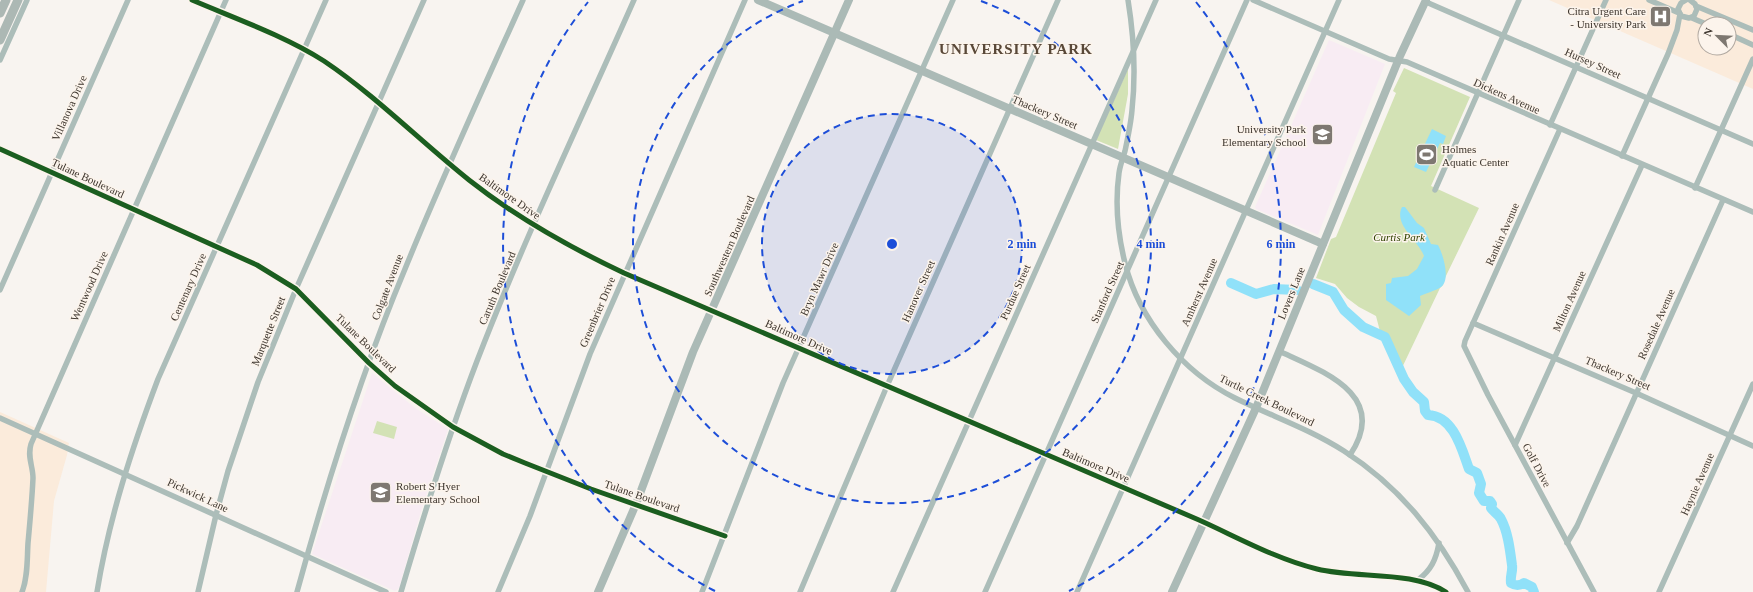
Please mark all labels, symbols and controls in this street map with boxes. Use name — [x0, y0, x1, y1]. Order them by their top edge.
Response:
hospital icon: Citra Urgent Care - University Park — [1648, 4, 1674, 30]
place label: Citra Urgent Care - University Park — [1567, 5, 1646, 30]
north arrow — [1697, 16, 1737, 56]
text: N — [1701, 26, 1715, 38]
district label: UNIVERSITY PARK — [939, 41, 1093, 57]
street label: Hursey Street — [1563, 45, 1623, 81]
street label: Villanova Drive — [49, 73, 89, 143]
street label: Dickens Avenue — [1472, 76, 1542, 116]
street label: Thackery Street — [1010, 93, 1080, 131]
school or university icon: University Park Elementary School — [1309, 122, 1335, 148]
place label: University Park Elementary School — [1222, 123, 1306, 148]
sports icon: Holmes Aquatic Center — [1414, 142, 1440, 168]
place label: Holmes Aquatic Center — [1442, 143, 1509, 168]
street label: Tulane Boulevard — [50, 156, 127, 200]
street label: Baltimore Drive — [477, 170, 543, 222]
street label: Southwestern Boulevard — [701, 194, 757, 298]
street label: Rankin Avenue — [1483, 201, 1521, 267]
park label: Curtis Park — [1373, 231, 1426, 243]
centre of rings — [885, 237, 899, 251]
text: 2 min — [1007, 237, 1037, 251]
text: 4 min — [1136, 237, 1166, 251]
text: 6 min — [1266, 237, 1296, 251]
street label: Bryn Mawr Drive — [797, 240, 841, 317]
street label: Wentwood Drive — [68, 249, 110, 323]
street label: Caruth Boulevard — [476, 249, 518, 326]
street label: Centenary Drive — [168, 251, 208, 323]
street label: Colgate Avenue — [369, 252, 405, 322]
street label: Amherst Avenue — [1179, 256, 1219, 328]
street label: Hanover Street — [899, 258, 937, 324]
street label: Stanford Street — [1088, 259, 1126, 325]
street label: Purdue Street — [997, 262, 1033, 322]
street label: Lovers Lane — [1275, 265, 1307, 321]
street label: Milton Avenue — [1550, 269, 1588, 333]
street label: Greenbrier Drive — [577, 275, 617, 349]
street label: Rosedale Avenue — [1635, 287, 1677, 361]
street label: Marquette Street — [249, 295, 287, 367]
street label: Tulane Boulevard — [334, 311, 399, 375]
street label: Baltimore Drive — [764, 317, 834, 357]
street label: Thackery Street — [1583, 354, 1653, 392]
street label: Turtle Creek Boulevard — [1218, 372, 1317, 428]
street label: Golf Drive — [1520, 441, 1554, 489]
street label: Baltimore Drive — [1061, 445, 1131, 485]
street label: Haynie Avenue — [1678, 451, 1716, 517]
street label: Pickwick Lane — [166, 476, 230, 514]
street label: Tulane Boulevard — [603, 478, 682, 515]
school or university icon: Robert S Hyer Elementary School — [367, 479, 393, 505]
place label: Robert S Hyer Elementary School — [396, 480, 480, 505]

